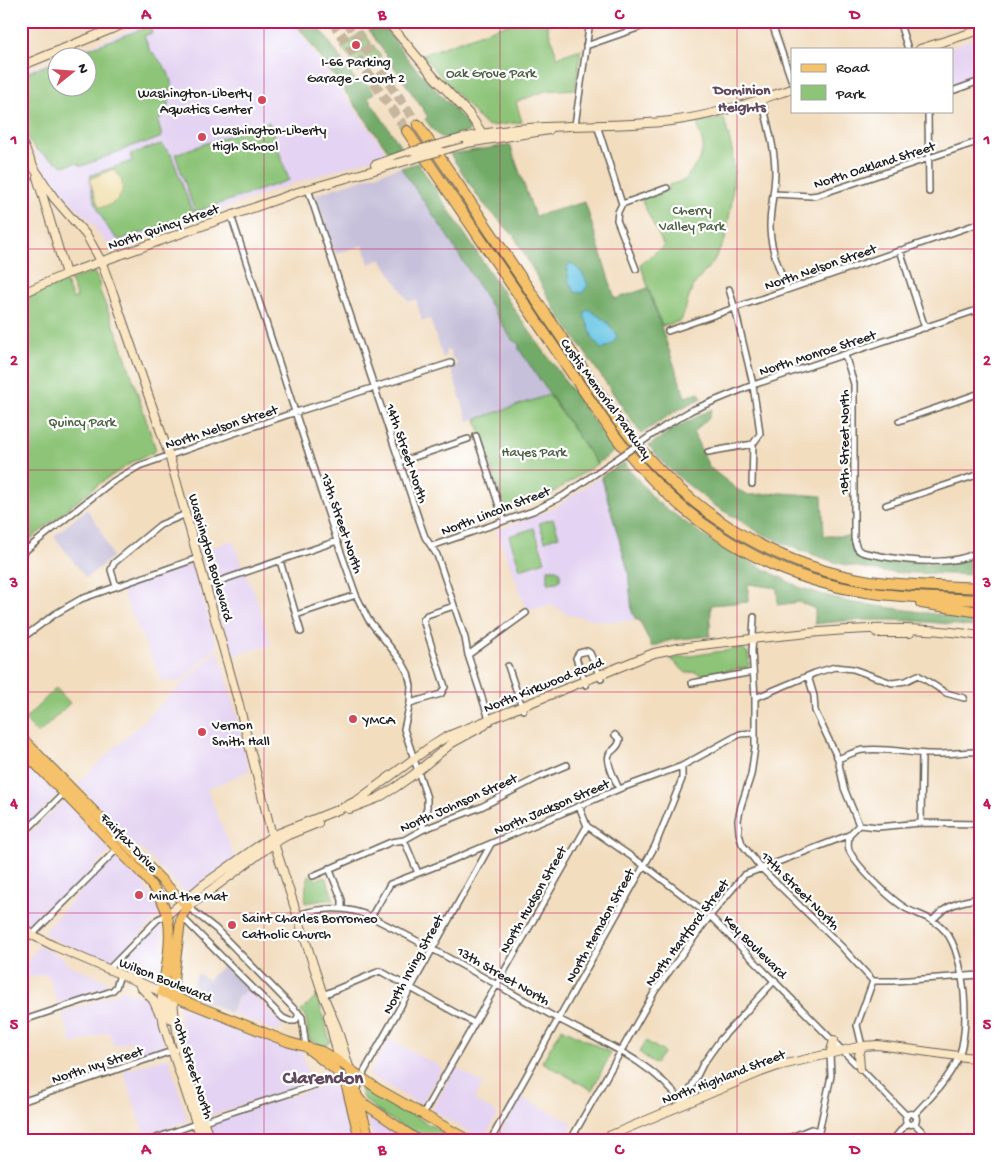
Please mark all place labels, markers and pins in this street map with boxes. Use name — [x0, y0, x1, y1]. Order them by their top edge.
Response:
marker: I-66 Parking Garage - Court 2 — [350, 39, 362, 51]
place label: I-66 Parking Garage - Court 2 — [307, 55, 405, 88]
place label: Washington-Liberty Aquatics Center — [138, 86, 253, 119]
marker: Washington-Liberty Aquatics Center — [256, 94, 268, 106]
place label: Washington-Liberty High School — [212, 123, 326, 156]
marker: Washington-Liberty High School — [196, 131, 208, 143]
marker: YMCA — [347, 713, 359, 725]
place label: YMCA — [361, 713, 396, 730]
place label: Vernon Smith Hall — [211, 718, 270, 751]
marker: Vernon Smith Hall — [196, 726, 208, 738]
marker: Mind the Mat — [133, 889, 145, 901]
place label: Mind the Mat — [149, 889, 228, 906]
place label: Saint Charles Borromeo Catholic Church — [242, 911, 378, 944]
marker: Saint Charles Borromeo Catholic Church — [226, 919, 238, 931]

